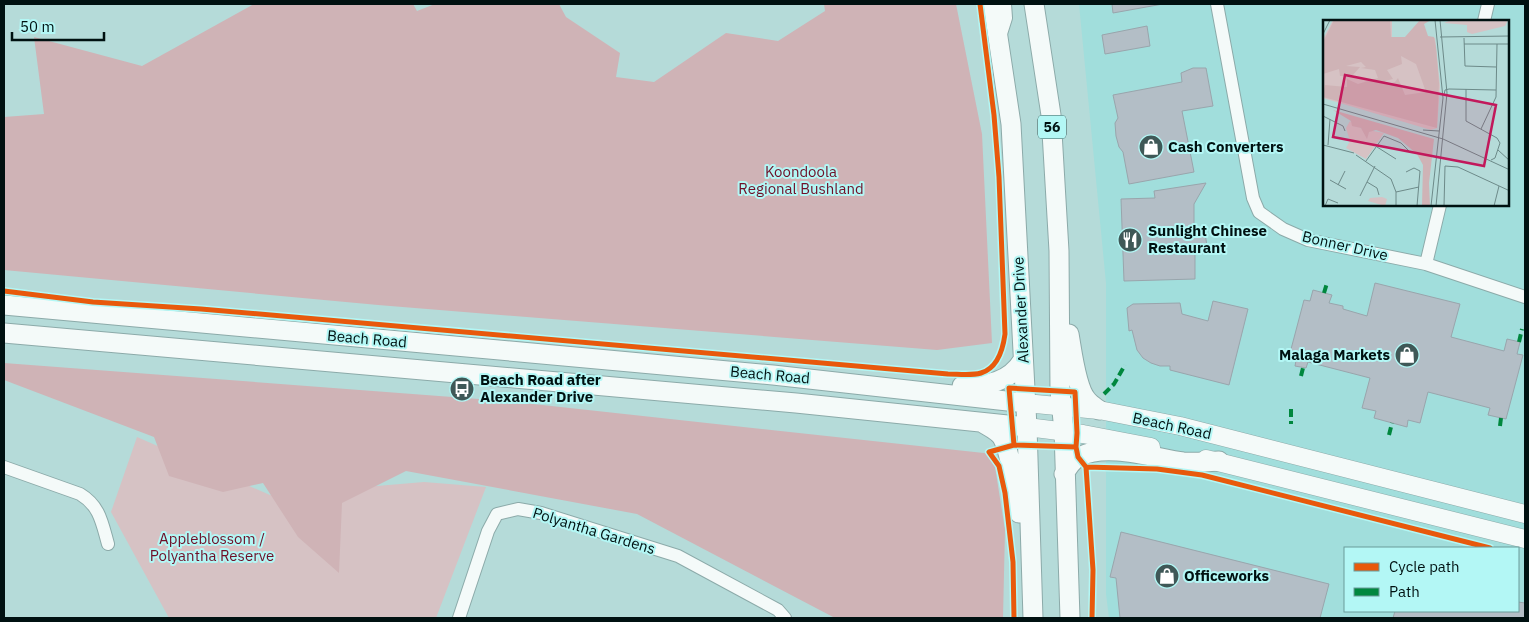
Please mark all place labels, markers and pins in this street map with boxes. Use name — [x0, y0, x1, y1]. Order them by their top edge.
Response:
shop icon: Cash Converters — [1138, 134, 1164, 160]
place label: Cash Converters — [1168, 137, 1284, 156]
place label: Sunlight Chinese Restaurant — [1148, 221, 1267, 257]
restaurant icon: Sunlight Chinese Restaurant — [1117, 227, 1143, 253]
shop icon: Malaga Markets — [1394, 342, 1420, 368]
place label: Malaga Markets — [1279, 345, 1390, 364]
place label: Beach Road after Alexander Drive — [480, 370, 601, 406]
bus stop icon: Beach Road after Alexander Drive — [449, 376, 475, 402]
shop icon: Officeworks — [1154, 563, 1180, 589]
place label: Officeworks — [1184, 566, 1269, 585]

